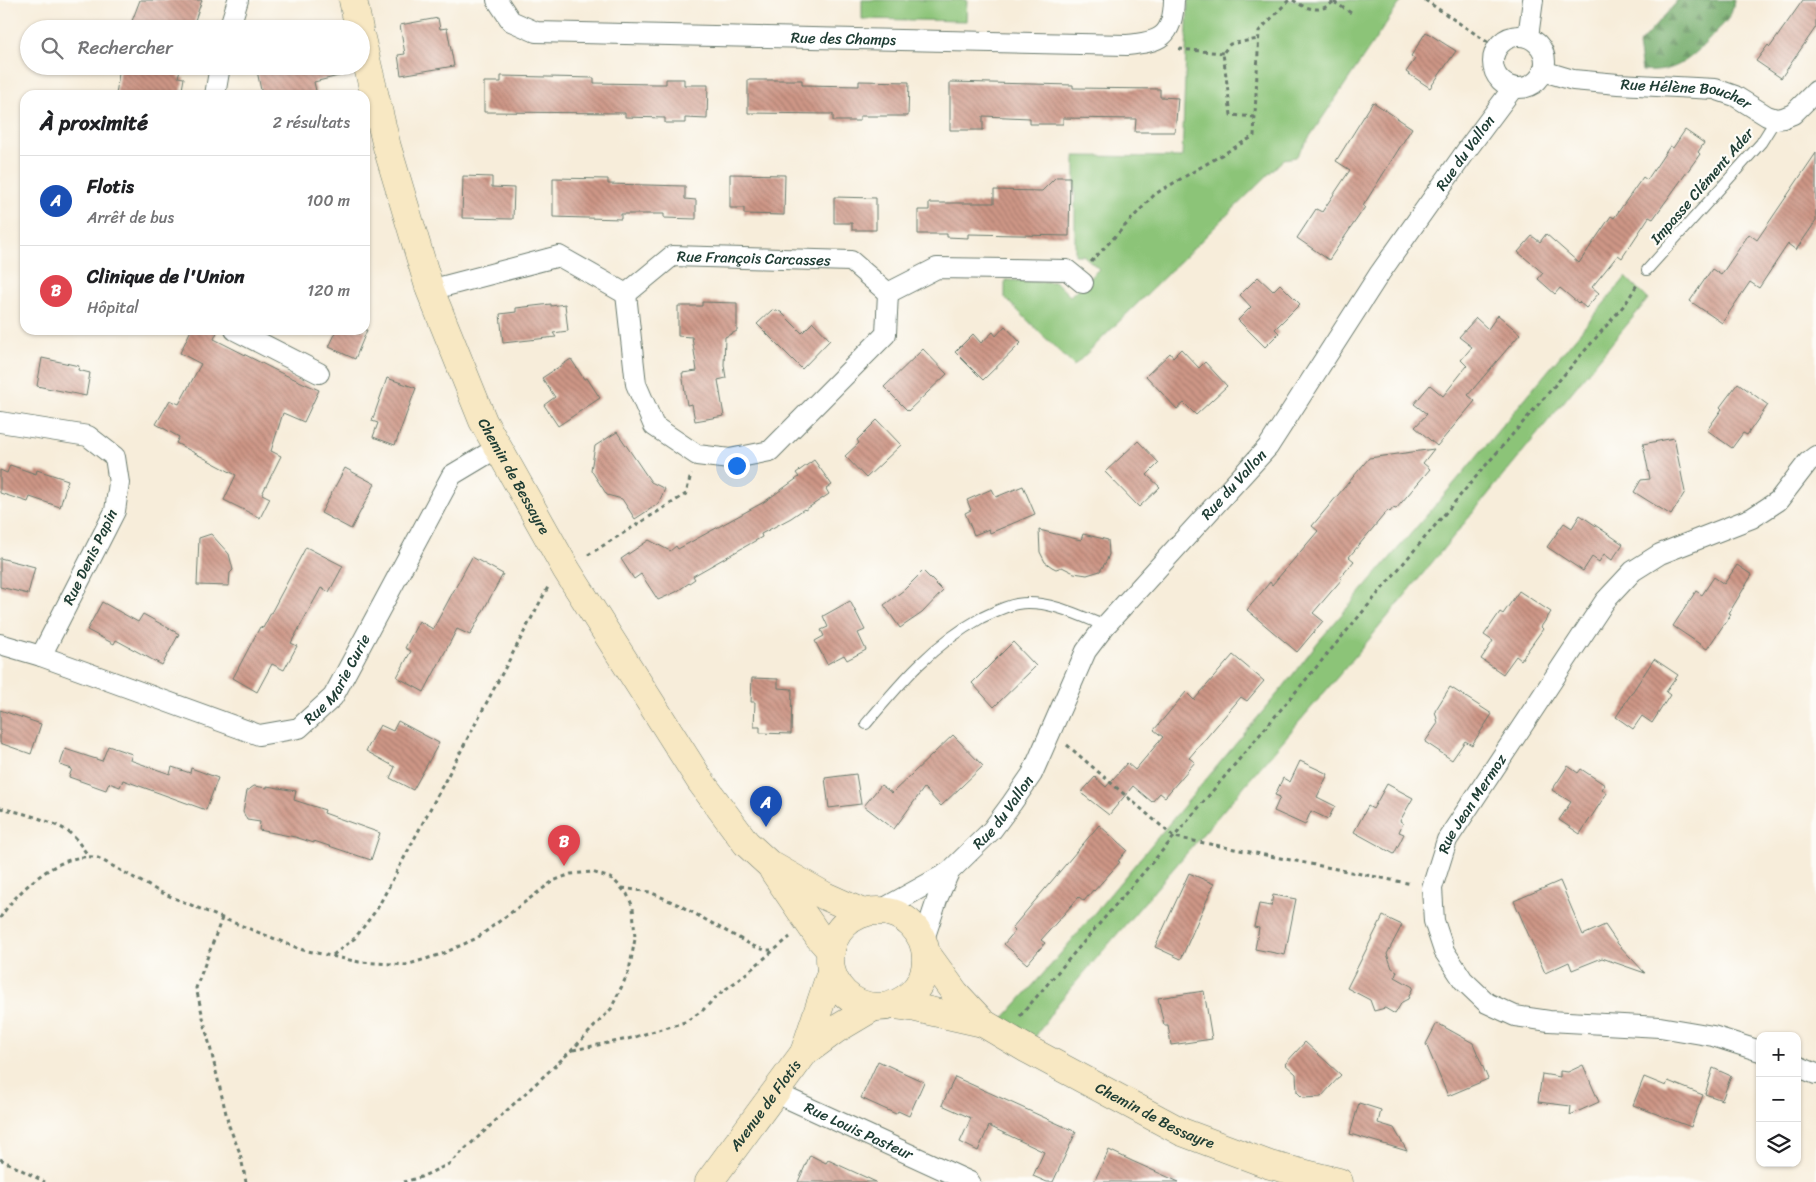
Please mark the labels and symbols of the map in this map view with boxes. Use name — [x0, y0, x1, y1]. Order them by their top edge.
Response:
street label: Rue des Champs — [791, 25, 897, 53]
street label: Rue Hélène Boucher — [1620, 71, 1758, 117]
street label: Rue du Vallon — [1429, 110, 1502, 196]
street label: Impasse Clément Ader — [1643, 121, 1761, 251]
street label: Rue François Carcasses — [677, 243, 831, 273]
street label: Chemin de Bessayre — [471, 413, 557, 540]
street label: Rue du Vallon — [1194, 443, 1273, 526]
your location — [724, 453, 750, 479]
street label: Rue Denis Papin — [55, 504, 125, 610]
street label: Rue Marie Curie — [297, 629, 378, 731]
street label: Rue Jean Mermoz — [1430, 748, 1514, 857]
street label: Rue du Vallon — [966, 770, 1040, 856]
pin: A — [750, 786, 782, 827]
pin: B — [548, 825, 580, 866]
street label: Avenue de Flotis — [722, 1054, 808, 1158]
street label: Chemin de Bessayre — [1091, 1075, 1218, 1156]
street label: Rue Louis Pasteur — [800, 1095, 918, 1168]

